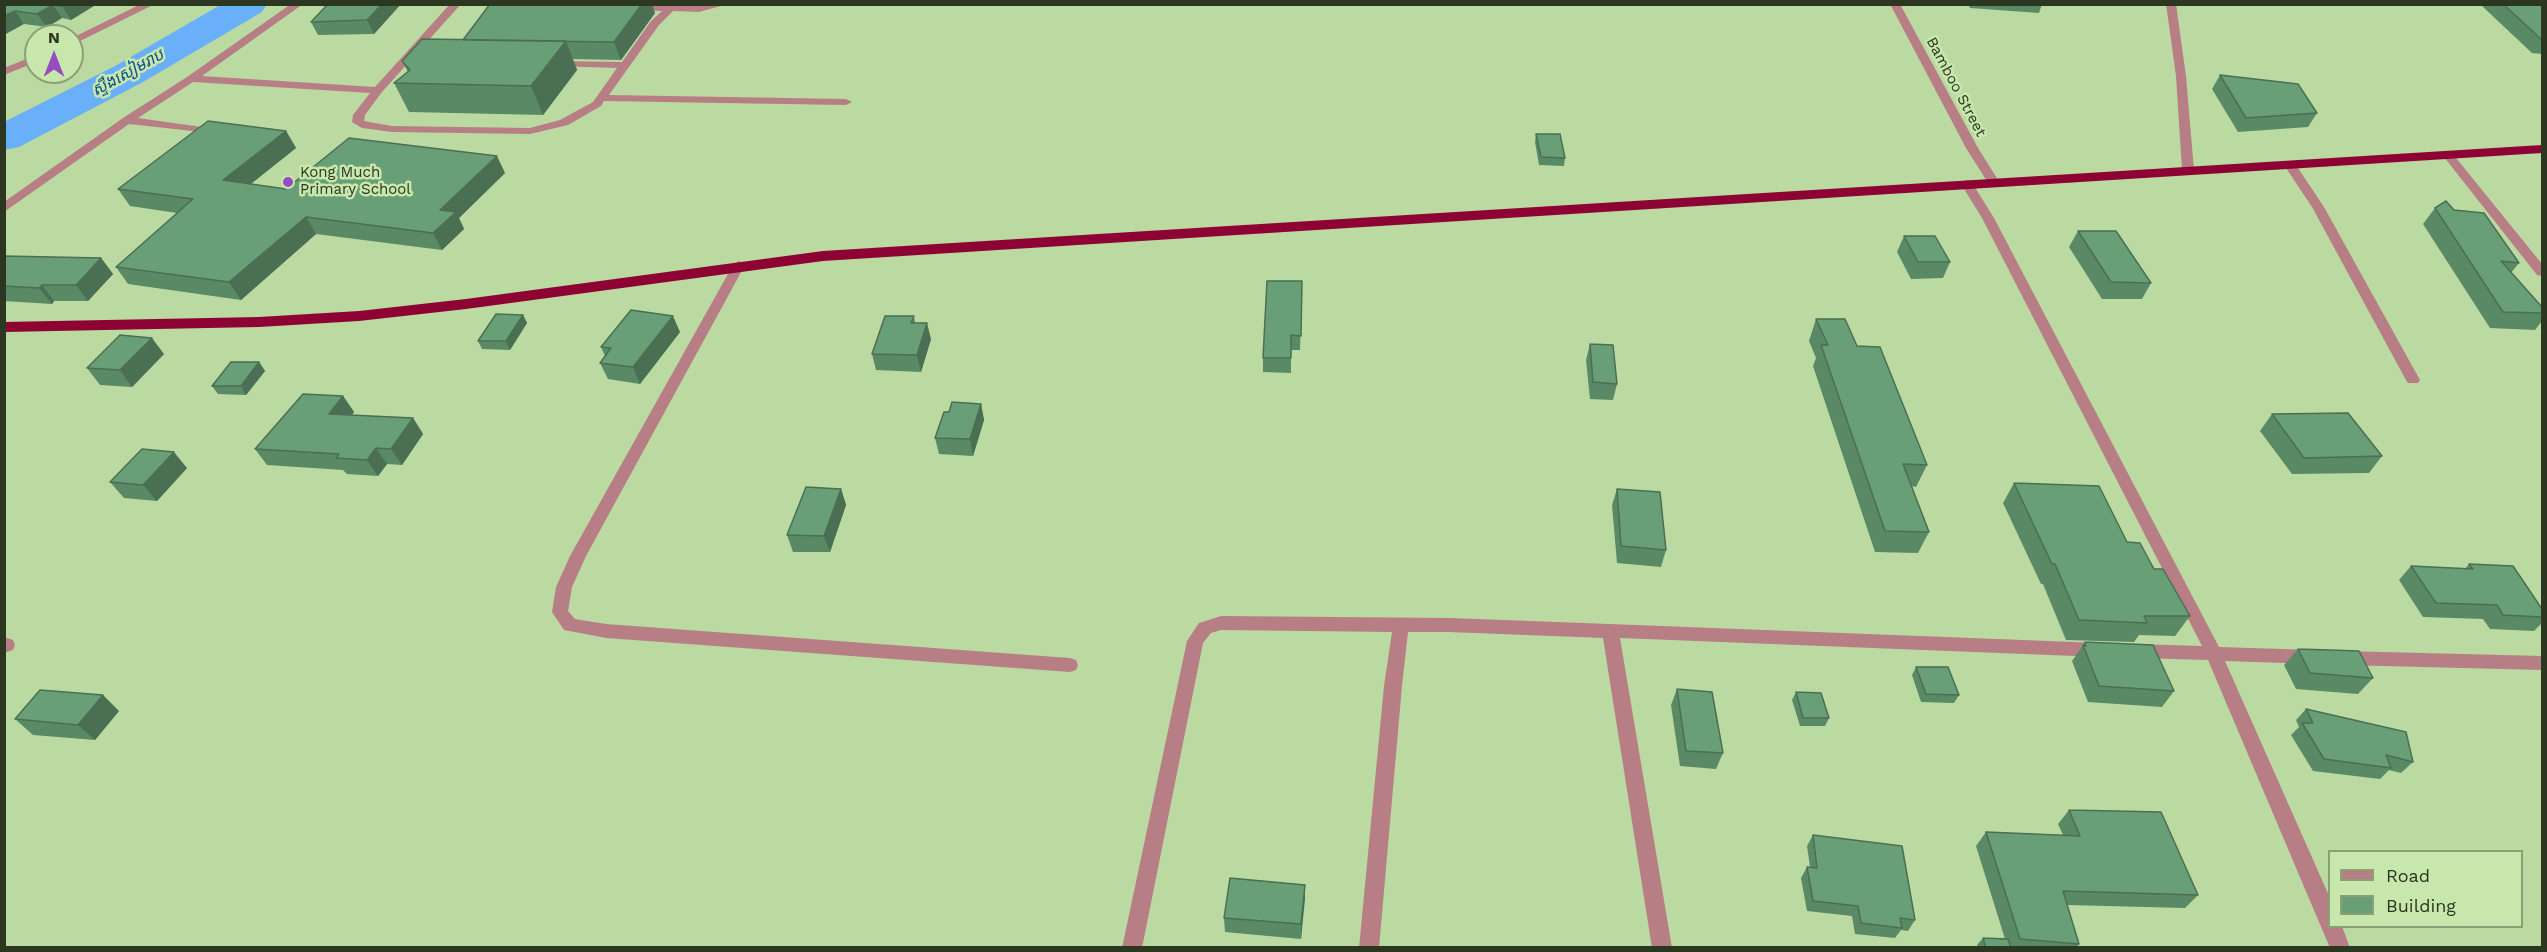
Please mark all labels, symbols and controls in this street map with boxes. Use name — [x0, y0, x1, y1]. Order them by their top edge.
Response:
north arrow — [24, 24, 84, 84]
text: N — [48, 28, 60, 47]
street label: Bamboo Street — [1922, 34, 1990, 140]
water label: ស្ទឹងសៀមរាប — [89, 45, 167, 101]
place label: Kong Much Primary School — [300, 164, 411, 199]
marker: Kong Much Primary School — [281, 175, 295, 189]
legend — [2328, 850, 2523, 928]
text: Road — [2386, 865, 2430, 886]
text: Building — [2386, 895, 2456, 916]

